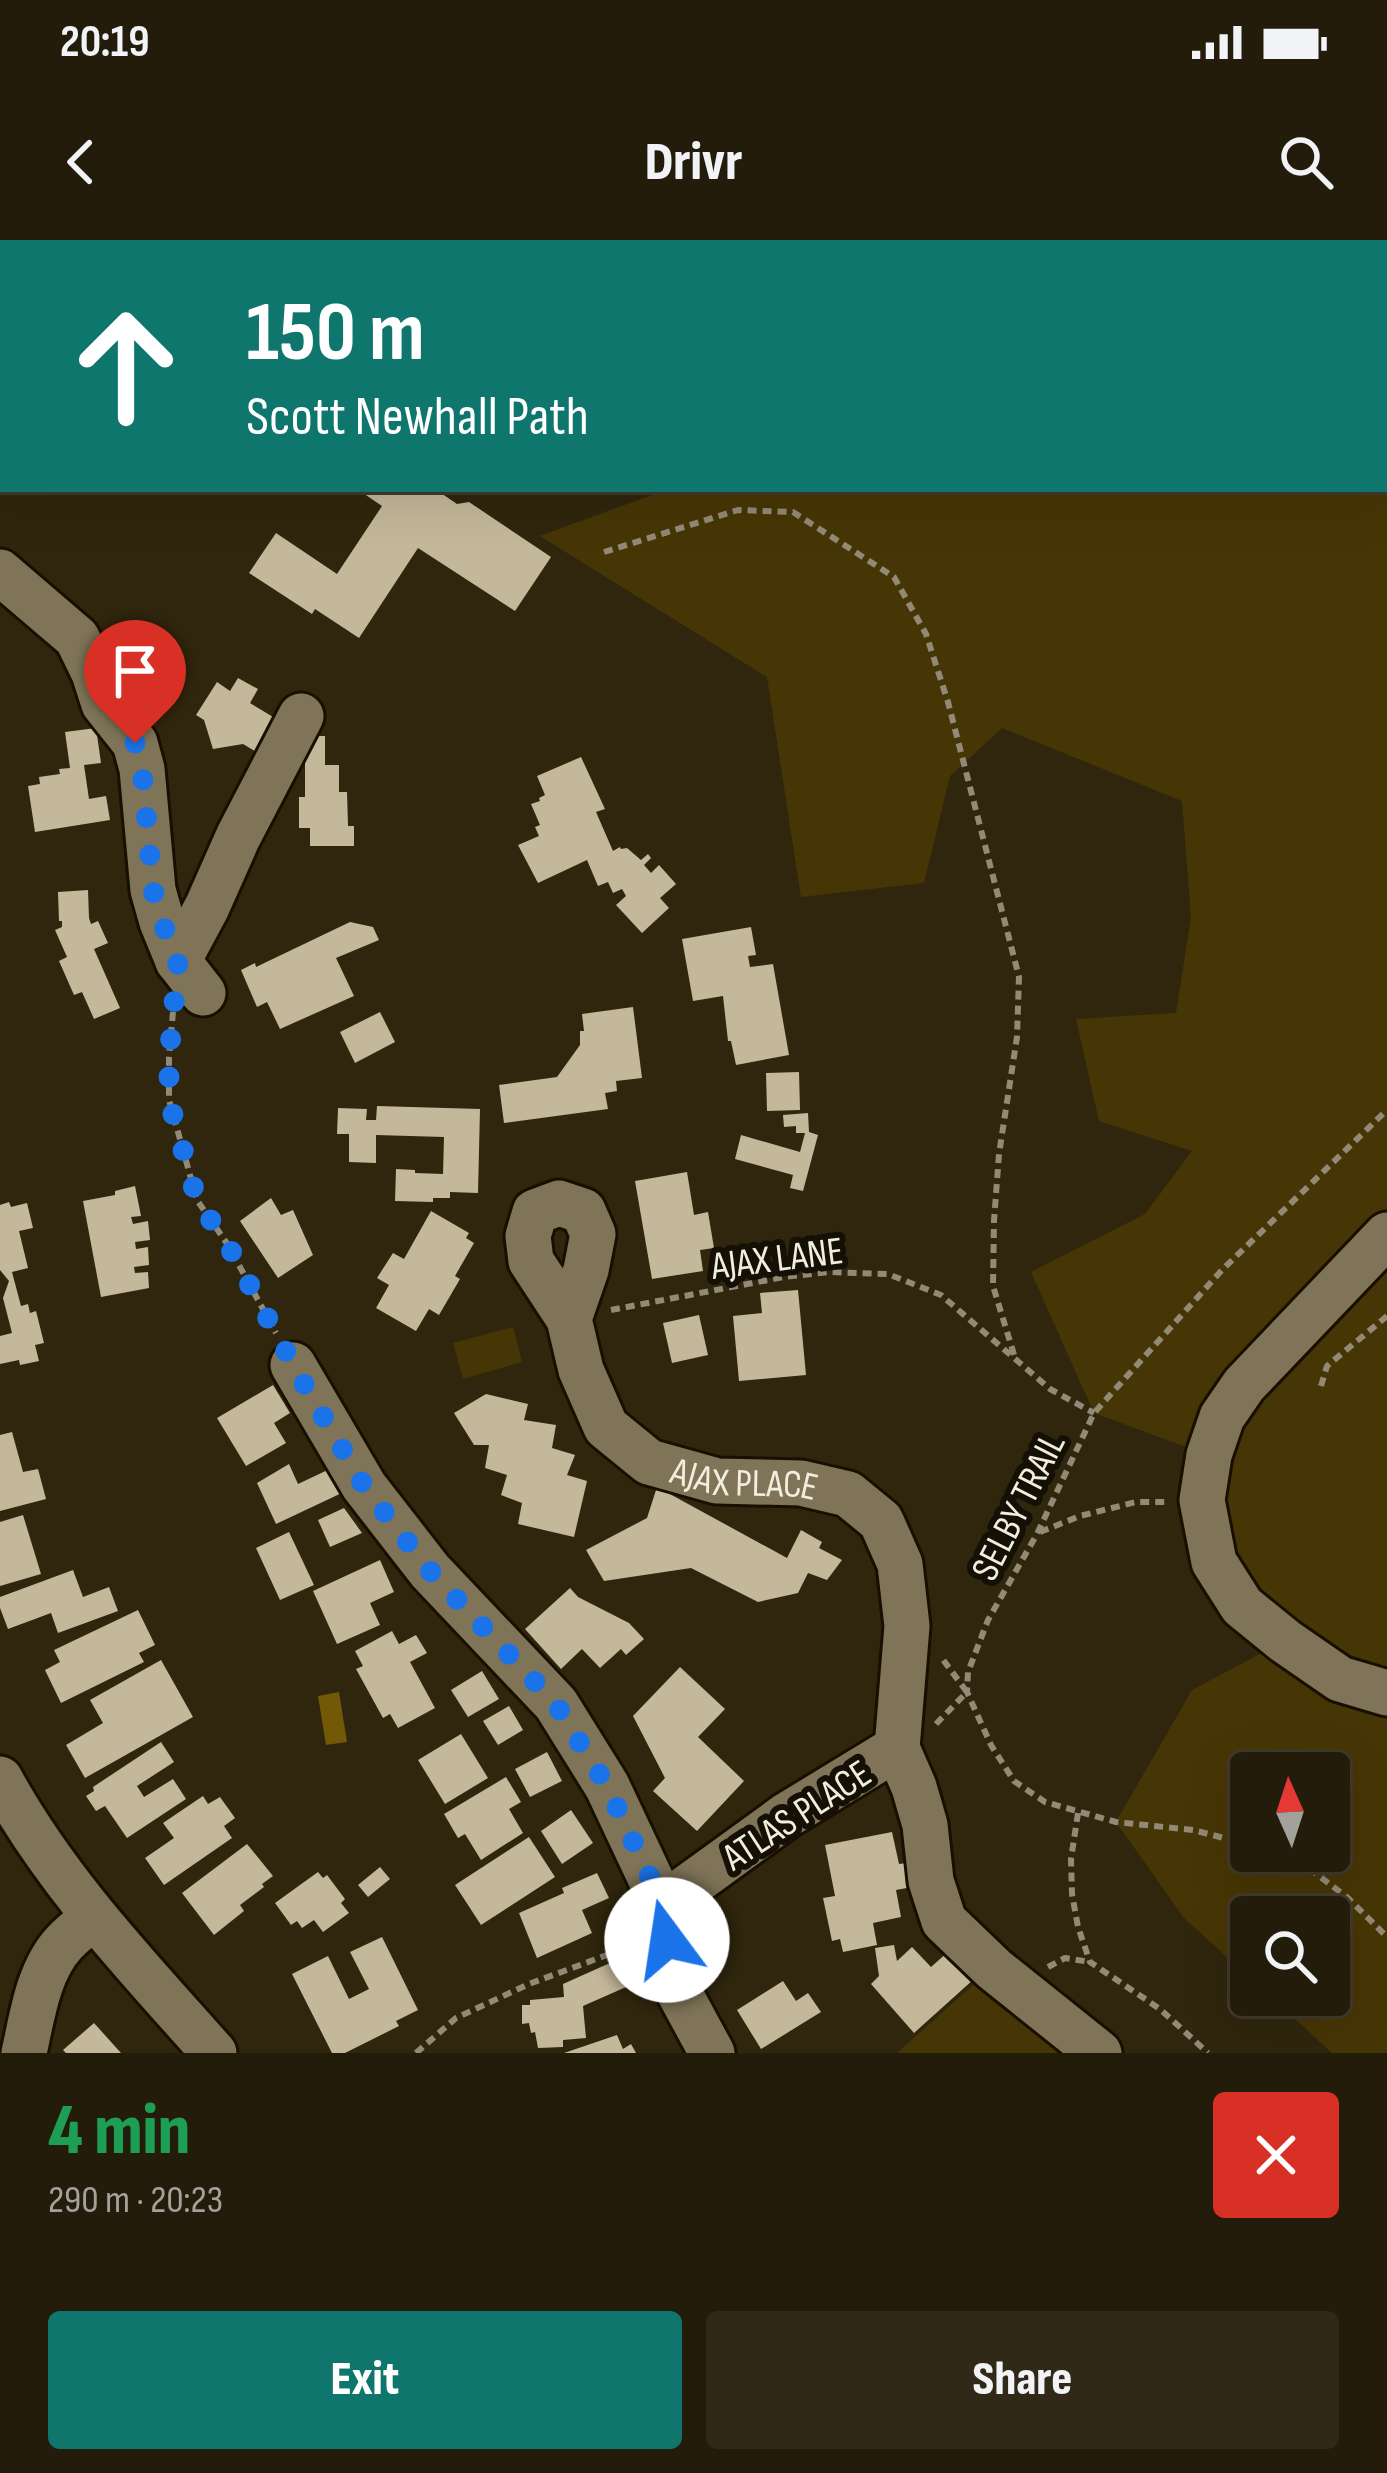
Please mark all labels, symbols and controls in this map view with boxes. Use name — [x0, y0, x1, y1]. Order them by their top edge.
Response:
text: 20:19 — [60, 15, 150, 70]
icon: back — [48, 129, 114, 195]
icon: search — [1273, 129, 1339, 195]
text: Drivr — [645, 130, 742, 195]
text: 150 m — [246, 283, 425, 384]
icon: ahead — [48, 288, 204, 444]
text: Scott Newhall Path — [246, 385, 589, 450]
pin — [84, 620, 186, 743]
icon: arrive — [102, 638, 168, 704]
street label: AJAX LANE — [708, 1228, 846, 1291]
street label: SELBY TRAIL — [962, 1426, 1076, 1589]
street label: AJAX PLACE — [664, 1448, 822, 1512]
street label: ATLAS PLACE — [713, 1751, 881, 1882]
north arrow — [1230, 1752, 1350, 1872]
map controls — [1230, 1752, 1350, 2016]
position arrow — [604, 1877, 730, 2003]
button: search — [1230, 1896, 1350, 2016]
text: 4 min — [48, 2088, 190, 2175]
button: close — [1213, 2092, 1339, 2218]
text: 290 m · 20:23 — [48, 2177, 223, 2224]
button: Exit — [48, 2311, 682, 2449]
button: Share — [706, 2311, 1339, 2449]

